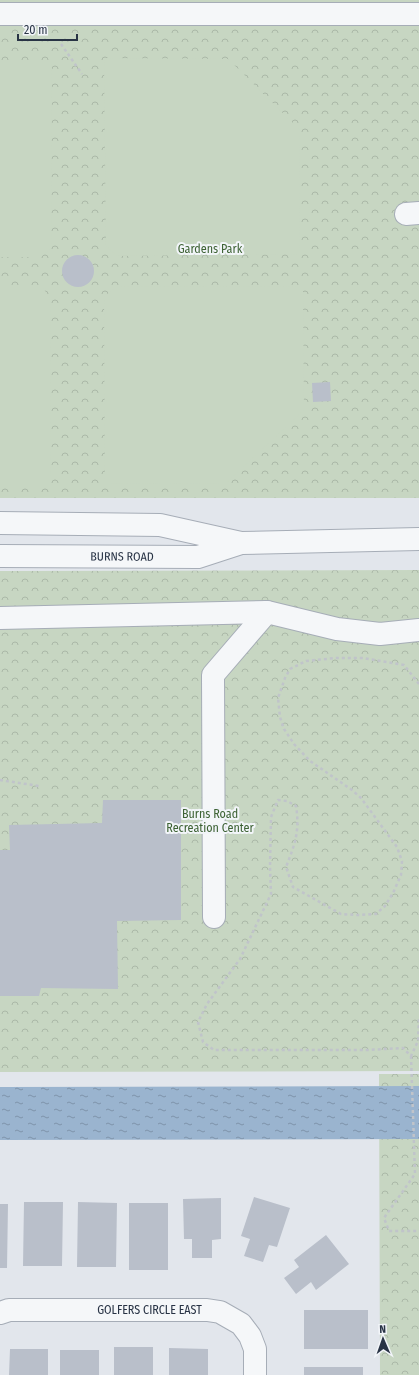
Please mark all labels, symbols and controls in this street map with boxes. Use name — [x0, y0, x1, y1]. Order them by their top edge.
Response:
scale bar — [18, 16, 77, 42]
text: 20 m — [24, 23, 48, 37]
park label: Gardens Park — [178, 242, 243, 256]
street label: BURNS ROAD — [90, 549, 154, 564]
park label: Burns Road Recreation Center — [166, 807, 254, 835]
street label: GOLFERS CIRCLE EAST — [97, 1303, 202, 1317]
north arrow — [363, 1319, 403, 1359]
text: N — [379, 1323, 386, 1336]

